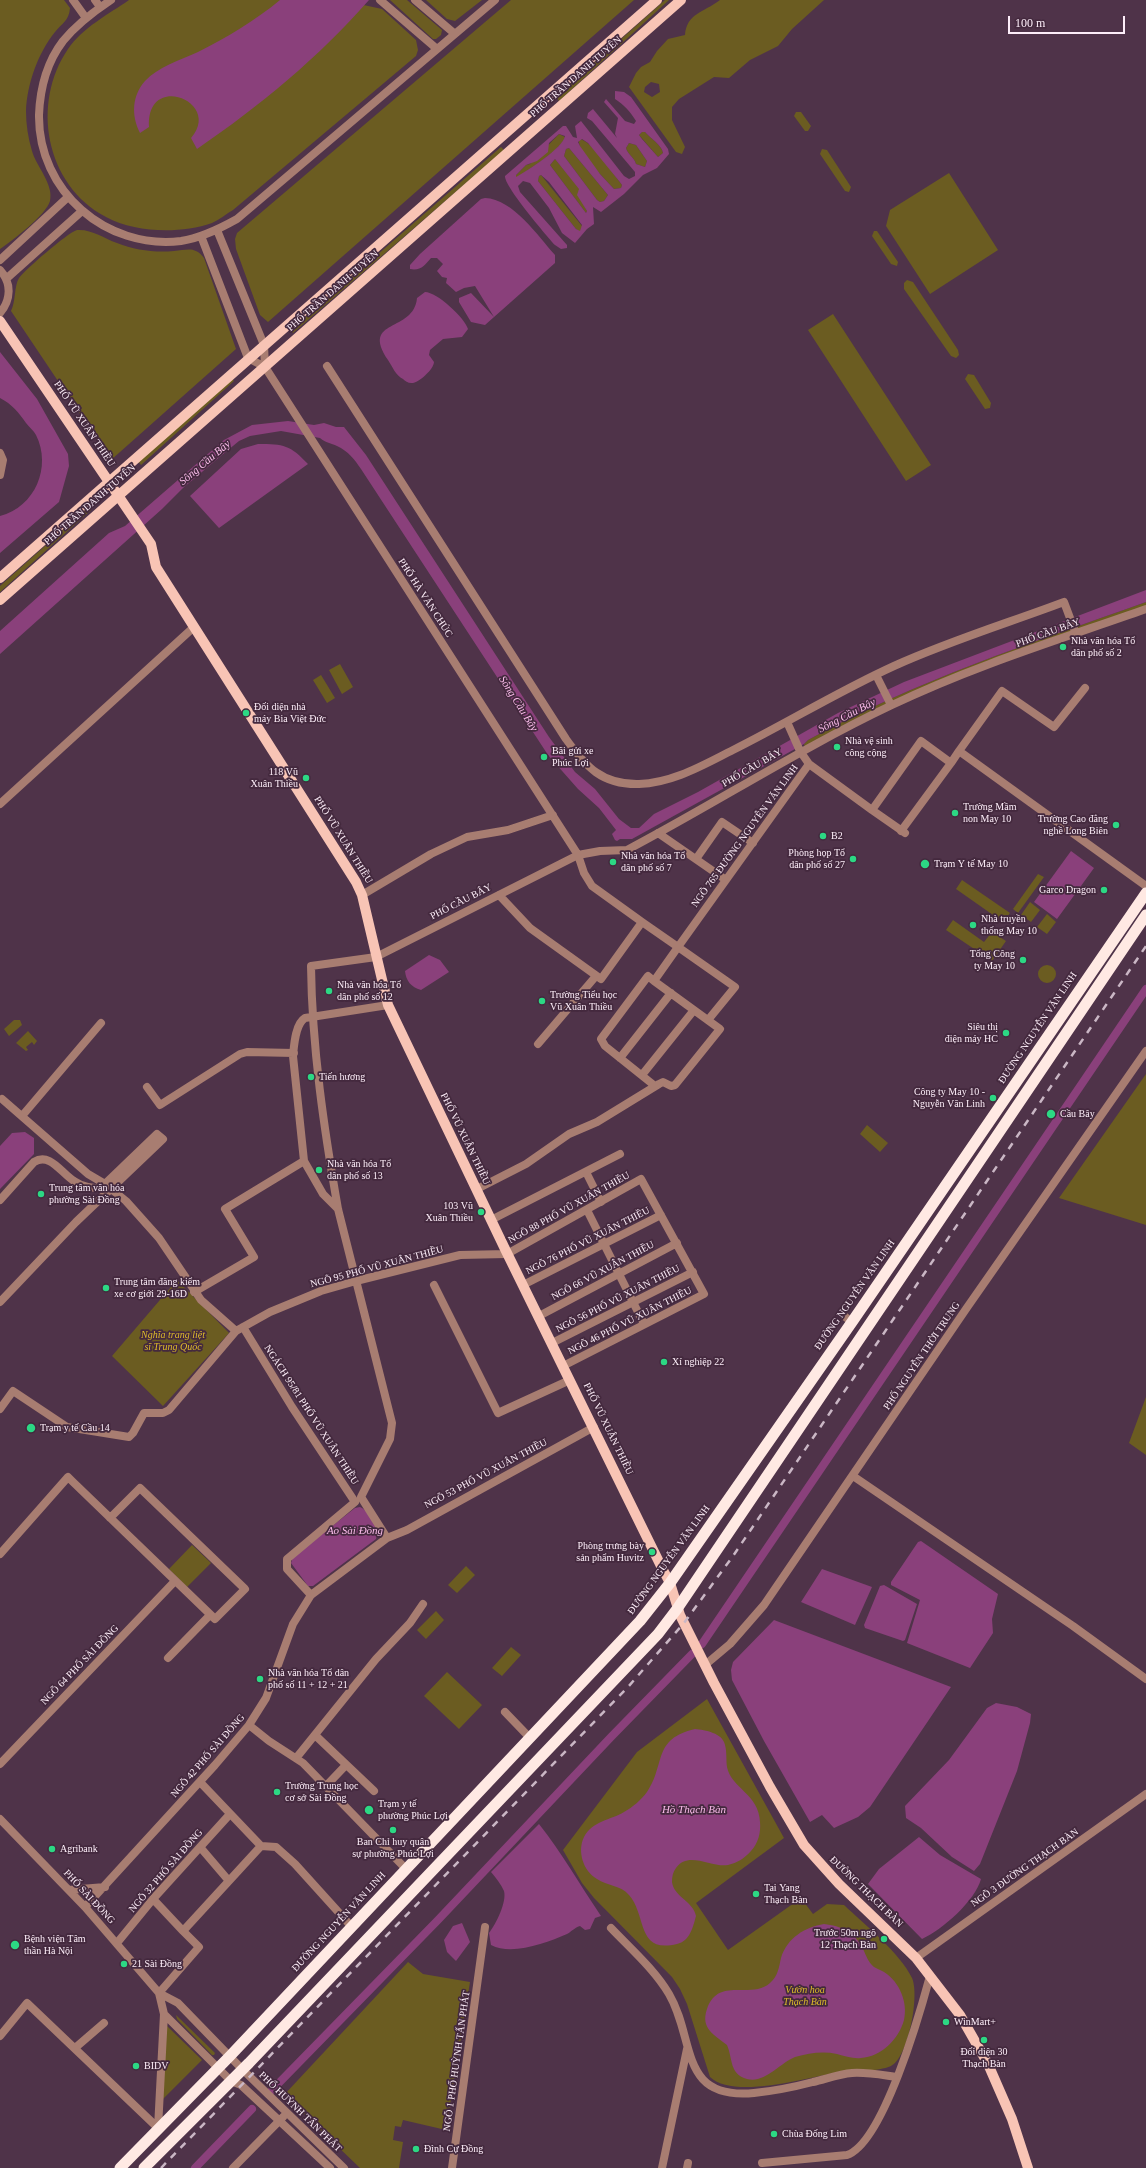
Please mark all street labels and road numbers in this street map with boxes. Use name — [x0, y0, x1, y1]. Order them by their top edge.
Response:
street label: PHỐ TRẦN DANH TUYÊN — [528, 34, 624, 120]
street label: PHỐ TRẦN DANH TUYÊN — [285, 248, 381, 334]
street label: PHỐ VŨ XUÂN THIỀU — [51, 379, 117, 469]
street label: PHỐ TRẦN DANH TUYÊN — [42, 462, 138, 548]
street label: PHỐ HÀ VĂN CHÚC — [395, 556, 455, 640]
street label: PHỐ CẦU BÂY — [1014, 616, 1082, 650]
street label: PHỐ CẦU BÂY — [720, 746, 784, 790]
street label: NGÕ 765 ĐƯỜNG NGUYỄN VĂN LINH — [689, 762, 801, 910]
street label: PHỐ VŨ XUÂN THIỀU — [311, 794, 375, 886]
street label: PHỐ CẦU BÂY — [428, 881, 494, 923]
street label: ĐƯỜNG NGUYỄN VĂN LINH — [996, 970, 1080, 1086]
street label: PHỐ VŨ XUÂN THIỀU — [438, 1091, 492, 1187]
street label: NGÕ 88 PHỐ VŨ XUÂN THIỀU — [506, 1169, 632, 1247]
street label: NGÕ 76 PHỐ VŨ XUÂN THIỀU — [524, 1204, 652, 1278]
street label: ĐƯỜNG NGUYỄN VĂN LINH — [812, 1238, 898, 1352]
street label: NGÕ 66 VŨ XUÂN THIỀU — [549, 1239, 657, 1303]
street label: NGÕ 95 PHỐ VŨ XUÂN THIỀU — [309, 1243, 445, 1291]
street label: NGÕ 56 PHỐ VŨ XUÂN THIỀU — [554, 1262, 682, 1336]
street label: NGÕ 46 PHỐ VŨ XUÂN THIỀU — [566, 1284, 694, 1358]
street label: PHỐ NGUYỄN THỜI TRUNG — [881, 1300, 963, 1412]
street label: NGÁCH 95/81 PHỐ VŨ XUÂN THIỀU — [261, 1343, 361, 1487]
street label: PHỐ VŨ XUÂN THIỀU — [581, 1381, 635, 1477]
street label: NGÕ 53 PHỐ VŨ XUÂN THIỀU — [422, 1436, 550, 1512]
street label: ĐƯỜNG NGUYỄN VĂN LINH — [625, 1503, 713, 1617]
street label: NGÕ 64 PHỐ SÀI ĐỒNG — [39, 1622, 121, 1708]
street label: NGÕ 42 PHỐ SÀI ĐỒNG — [168, 1712, 248, 1800]
street label: NGÕ 3 ĐƯỜNG THẠCH BÀN — [969, 1826, 1081, 1910]
street label: NGÕ 32 PHỐ SÀI ĐỒNG — [126, 1827, 206, 1915]
street label: ĐƯỜNG THẠCH BÀN — [827, 1854, 905, 1930]
street label: PHỐ SÀI ĐỒNG — [61, 1867, 117, 1927]
street label: ĐƯỜNG NGUYỄN VĂN LINH — [290, 1870, 388, 1974]
street label: NGÕ 1 PHỐ HUỲNH TẤN PHÁT — [441, 1990, 473, 2132]
street label: PHỐ HUỲNH TẤN PHÁT — [256, 2069, 344, 2155]

